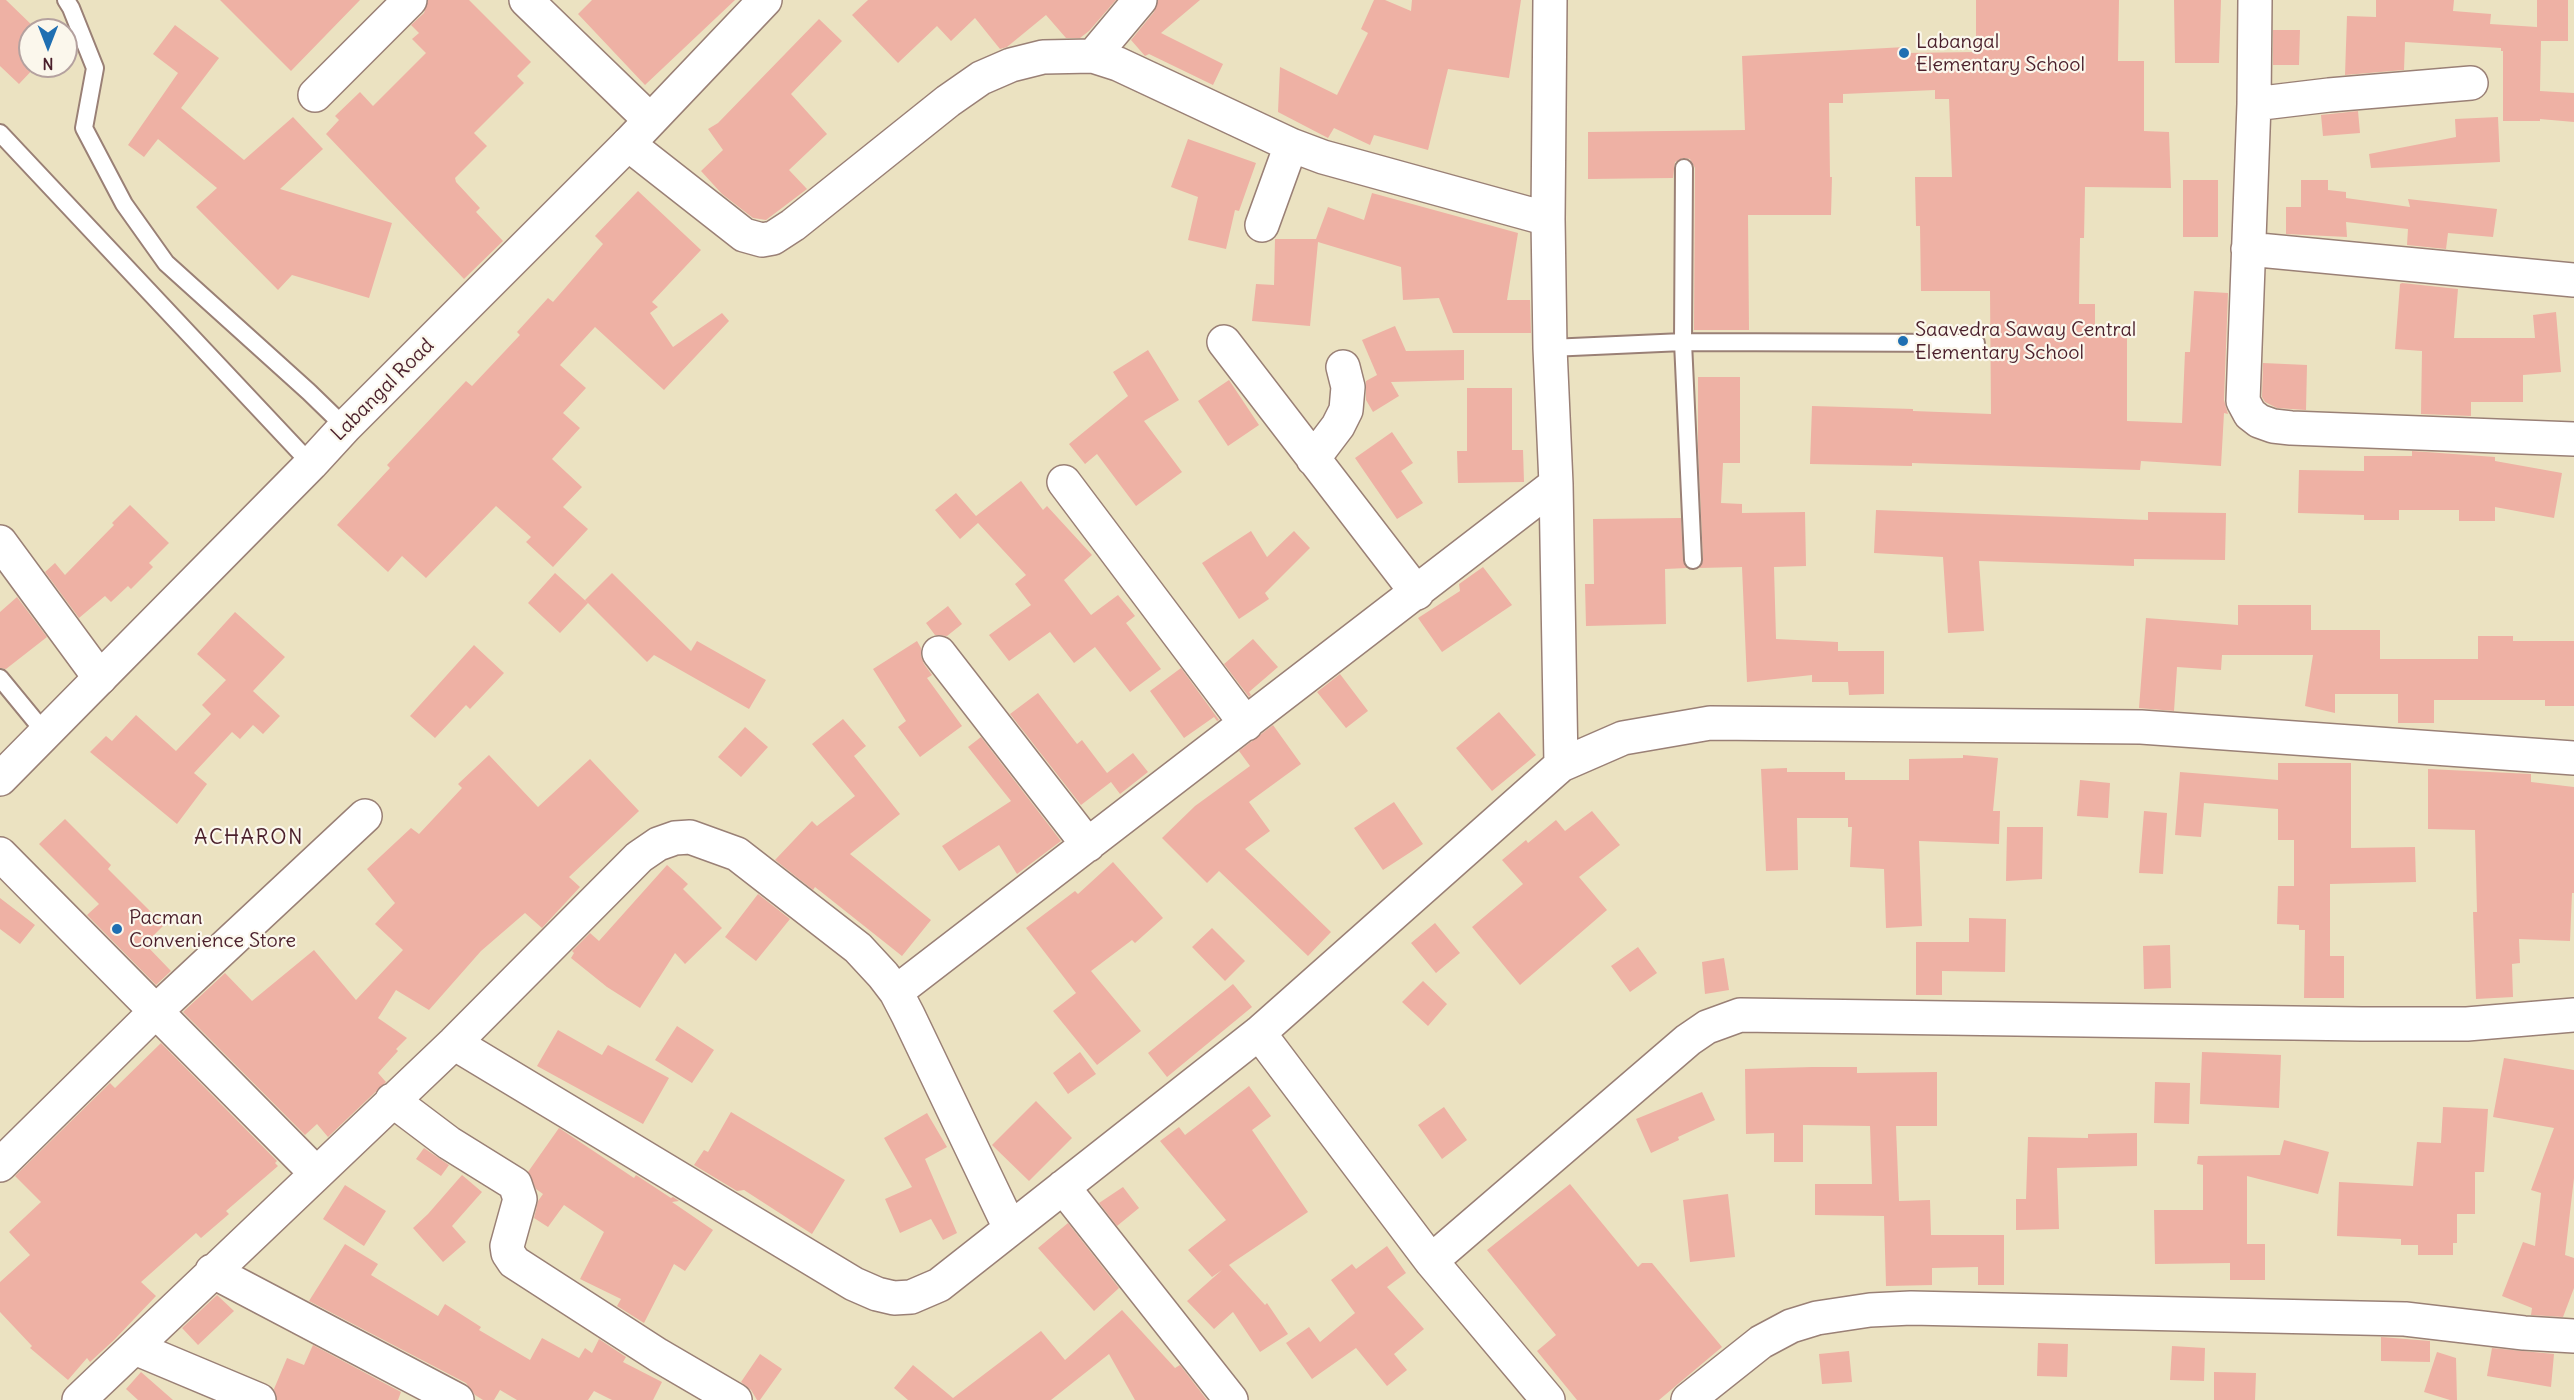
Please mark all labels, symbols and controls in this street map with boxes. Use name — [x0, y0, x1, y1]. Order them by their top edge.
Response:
north arrow — [18, 18, 78, 78]
place label: Labangal Elementary School — [1916, 30, 2085, 77]
marker: Labangal Elementary School — [1897, 46, 1911, 60]
text: N — [42, 54, 54, 74]
place label: Saavedra Saway Central Elementary School — [1915, 318, 2136, 365]
street label: Labangal Road — [327, 334, 439, 446]
marker: Saavedra Saway Central Elementary School — [1896, 334, 1910, 348]
district label: ACHARON — [194, 825, 304, 851]
place label: Pacman Convenience Store — [129, 906, 296, 953]
marker: Pacman Convenience Store — [110, 922, 124, 936]

